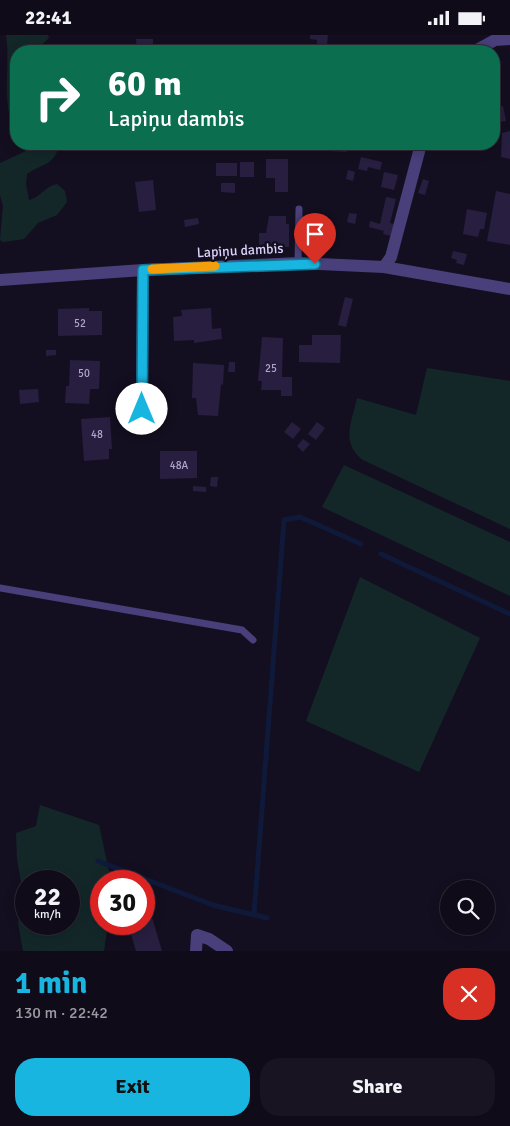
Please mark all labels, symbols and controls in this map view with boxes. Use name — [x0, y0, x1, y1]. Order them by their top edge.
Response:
text: 22:41 — [25, 6, 72, 30]
text: 60 m — [108, 62, 182, 105]
icon: right — [25, 65, 90, 130]
text: Lapiņu dambis — [108, 105, 244, 132]
pin — [294, 213, 336, 264]
icon: arrive — [301, 220, 329, 248]
street label: Lapiņu dambis — [196, 240, 284, 261]
house number: 52 — [74, 317, 86, 330]
house number: 25 — [265, 362, 277, 375]
house number: 50 — [78, 367, 90, 380]
position arrow — [115, 382, 167, 434]
house number: 48 — [91, 428, 103, 441]
house number: 48A — [170, 459, 189, 472]
speed limit sign: 30 — [90, 870, 155, 935]
map controls — [440, 880, 495, 935]
button: search — [440, 880, 495, 935]
text: 22 — [34, 881, 61, 912]
text: km/h — [34, 907, 61, 922]
text: 1 min — [15, 965, 87, 1002]
button: close — [443, 968, 495, 1020]
text: 130 m · 22:42 — [15, 1003, 108, 1023]
button: Exit — [15, 1058, 250, 1116]
button: Share — [260, 1058, 495, 1116]

